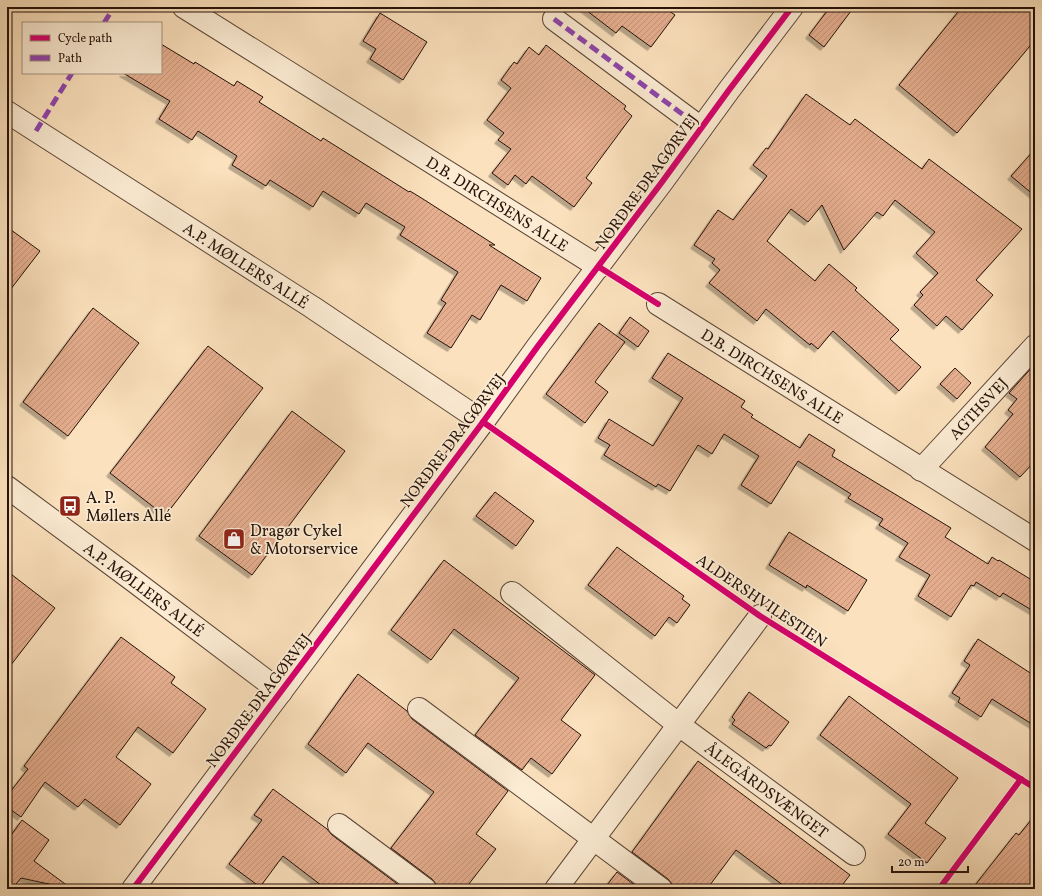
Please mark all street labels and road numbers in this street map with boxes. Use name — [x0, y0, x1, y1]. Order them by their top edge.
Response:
street label: NORDRE DRAGØRVEJ — [591, 110, 704, 254]
street label: D.B. DIRCHSENS ALLE — [421, 152, 572, 258]
street label: A.P. MØLLERS ALLÉ — [178, 218, 313, 315]
street label: D.B. DIRCHSENS ALLE — [696, 324, 847, 430]
street label: NORDRE DRAGØRVEJ — [396, 370, 511, 513]
street label: AGTHSVEJ — [945, 374, 1014, 445]
street label: A.P. MØLLERS ALLÉ — [78, 538, 208, 643]
street label: ALDERSHVILESTIEN — [691, 550, 830, 654]
street label: NORDRE DRAGØRVEJ — [202, 630, 317, 773]
street label: ÅLEGÅRDSVÆNGET — [699, 738, 832, 844]

